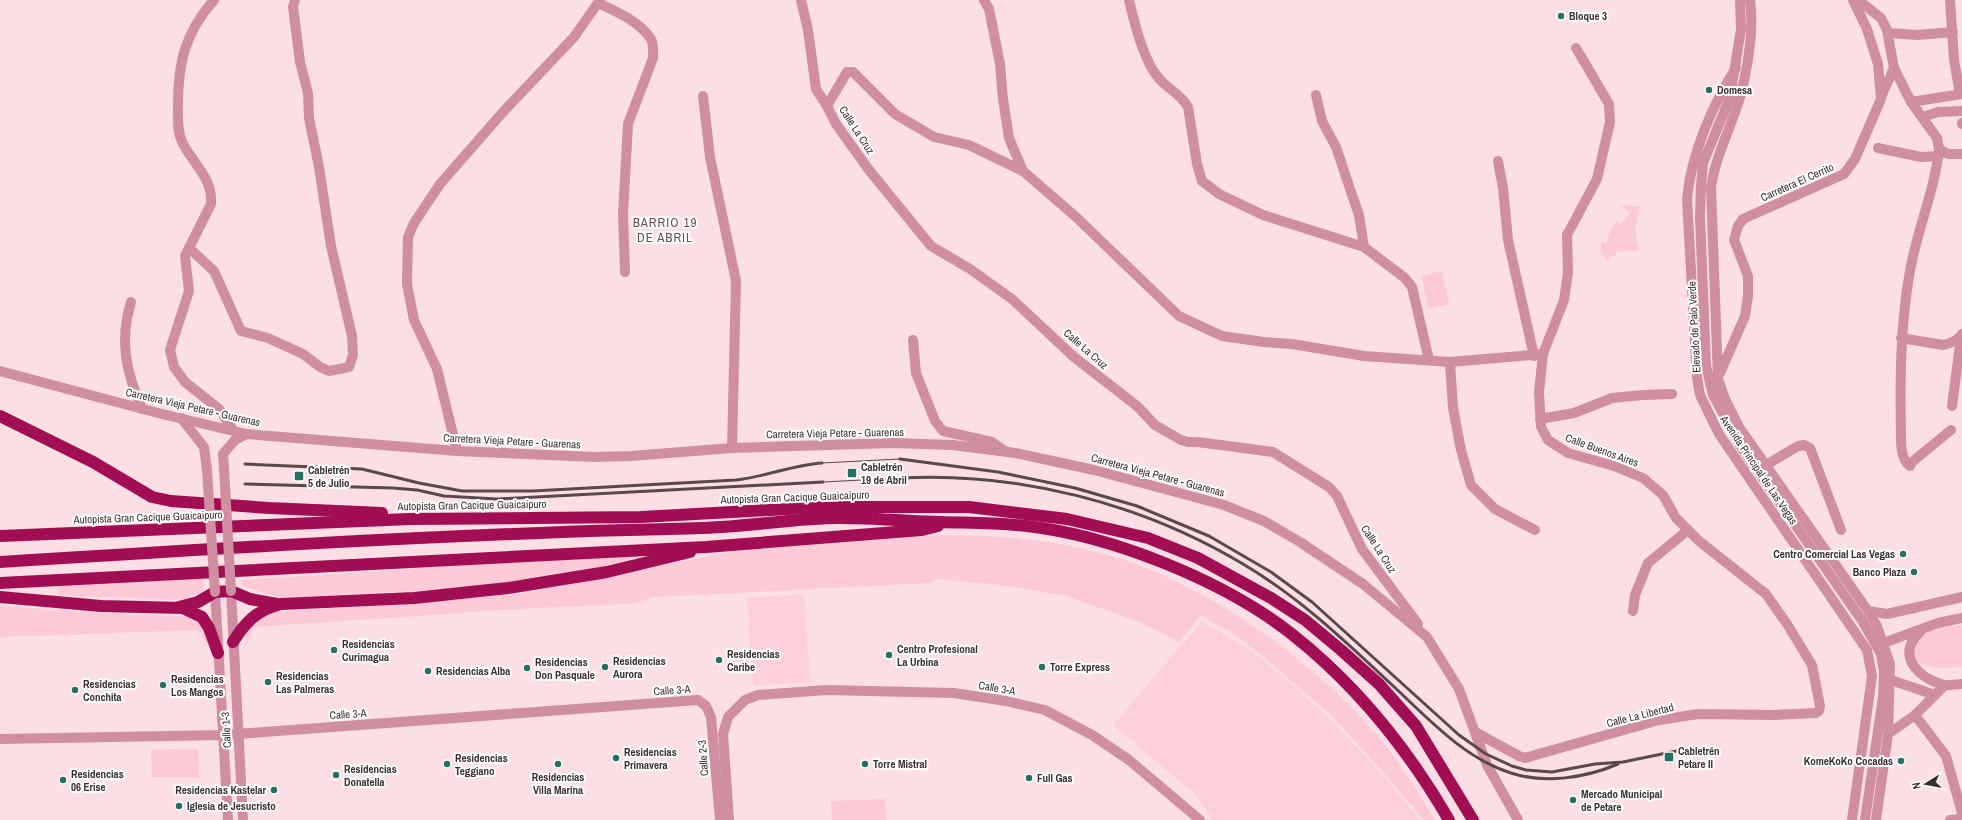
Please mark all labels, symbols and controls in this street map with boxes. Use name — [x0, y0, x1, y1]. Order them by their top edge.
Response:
place label: Bloque 3 — [1569, 9, 1607, 23]
marker: Bloque 3 — [1556, 11, 1566, 21]
place label: Domesa — [1717, 83, 1752, 97]
marker: Domesa — [1704, 85, 1714, 95]
street label: Calle La Cruz — [836, 103, 878, 157]
street label: Carretera El Cerrito — [1758, 160, 1836, 204]
district label: BARRIO 19 DE ABRIL — [633, 214, 697, 246]
street label: Elevado de Palo Verde — [1685, 281, 1703, 373]
street label: Calle La Cruz — [1061, 326, 1112, 373]
street label: Carretera Vieja Petare - Guarenas — [124, 385, 262, 429]
street label: Avenida Principal de Las Vegas — [1717, 412, 1801, 527]
street label: Carretera Vieja Petare - Guarenas — [766, 425, 904, 441]
street label: Carretera Vieja Petare - Guarenas — [443, 430, 582, 452]
street label: Calle Buenos Aires — [1564, 430, 1641, 470]
street label: Carretera Vieja Petare - Guarenas — [1090, 450, 1227, 500]
place label: Cabletrén 19 de Abril — [861, 460, 907, 487]
place label: Cabletrén 5 de Julio — [308, 463, 350, 490]
marker: Cabletrén 19 de Abril — [846, 467, 858, 479]
marker: Cabletrén 5 de Julio — [293, 470, 305, 482]
street label: Autopista Gran Cacique Guaicaipuro — [719, 487, 870, 507]
street label: Autopista Gran Cacique Guaicaipuro — [396, 497, 547, 513]
street label: Autopista Gran Cacique Guaicaipuro — [72, 507, 223, 527]
street label: Calle La Cruz — [1358, 522, 1400, 576]
place label: Centro Comercial Las Vegas — [1773, 547, 1895, 561]
marker: Centro Comercial Las Vegas — [1898, 549, 1908, 559]
place label: Banco Plaza — [1853, 565, 1906, 579]
marker: Banco Plaza — [1909, 567, 1919, 577]
place label: Residencias Curimagua — [342, 637, 395, 664]
place label: Centro Profesional La Urbina — [897, 642, 978, 669]
marker: Residencias Curimagua — [329, 645, 339, 655]
place label: Residencias Caribe — [727, 647, 780, 674]
marker: Centro Profesional La Urbina — [884, 650, 894, 660]
place label: Residencias Aurora — [613, 654, 666, 681]
place label: Residencias Don Pasquale — [535, 655, 595, 682]
marker: Residencias Caribe — [714, 655, 724, 665]
place label: Torre Express — [1050, 660, 1110, 674]
marker: Residencias Aurora — [600, 662, 610, 672]
marker: Torre Express — [1037, 662, 1047, 672]
marker: Residencias Don Pasquale — [522, 663, 532, 673]
place label: Residencias Alba — [436, 664, 510, 678]
marker: Residencias Alba — [423, 666, 433, 676]
place label: Residencias Las Palmeras — [276, 669, 334, 696]
place label: Residencias Los Mangos — [171, 672, 224, 699]
place label: Residencias Conchita — [83, 677, 136, 704]
marker: Residencias Las Palmeras — [263, 677, 273, 687]
street label: Calle 3-A — [978, 678, 1017, 698]
marker: Residencias Los Mangos — [158, 680, 168, 690]
street label: Calle 3-A — [653, 682, 692, 698]
marker: Residencias Conchita — [70, 685, 80, 695]
street label: Calle La Libertad — [1605, 700, 1675, 730]
street label: Calle 3-A — [329, 706, 368, 722]
street label: Calle 1-3 — [218, 712, 234, 748]
street label: Calle 2-3 — [695, 740, 711, 776]
place label: Cabletrén Petare II — [1678, 744, 1720, 771]
place label: Residencias Primavera — [624, 745, 677, 772]
place label: Residencias Teggiano — [455, 751, 508, 778]
marker: Cabletrén Petare II — [1663, 751, 1675, 763]
marker: Residencias Primavera — [611, 753, 621, 763]
place label: KomeKoKo Cocadas — [1804, 754, 1893, 768]
marker: KomeKoKo Cocadas — [1896, 756, 1906, 766]
place label: Torre Mistral — [873, 757, 927, 771]
marker: Residencias Teggiano — [442, 759, 452, 769]
marker: Residencias Villa Marina — [553, 759, 563, 769]
marker: Torre Mistral — [860, 759, 870, 769]
place label: Residencias Donatella — [344, 762, 397, 789]
north arrow — [1906, 764, 1946, 804]
place label: Residencias 06 Erise — [71, 767, 124, 794]
marker: Residencias Donatella — [331, 770, 341, 780]
place label: Residencias Villa Marina — [532, 770, 584, 797]
place label: Full Gas — [1037, 771, 1073, 785]
marker: Full Gas — [1024, 773, 1034, 783]
marker: Residencias 06 Erise — [58, 775, 68, 785]
text: N — [1909, 781, 1924, 790]
place label: Residencias Kastelar — [175, 783, 266, 797]
marker: Residencias Kastelar — [269, 785, 279, 795]
place label: Mercado Municipal de Petare — [1581, 787, 1662, 814]
marker: Mercado Municipal de Petare — [1568, 795, 1578, 805]
place label: Iglesia de Jesucristo — [187, 799, 276, 813]
marker: Iglesia de Jesucristo — [174, 801, 184, 811]

